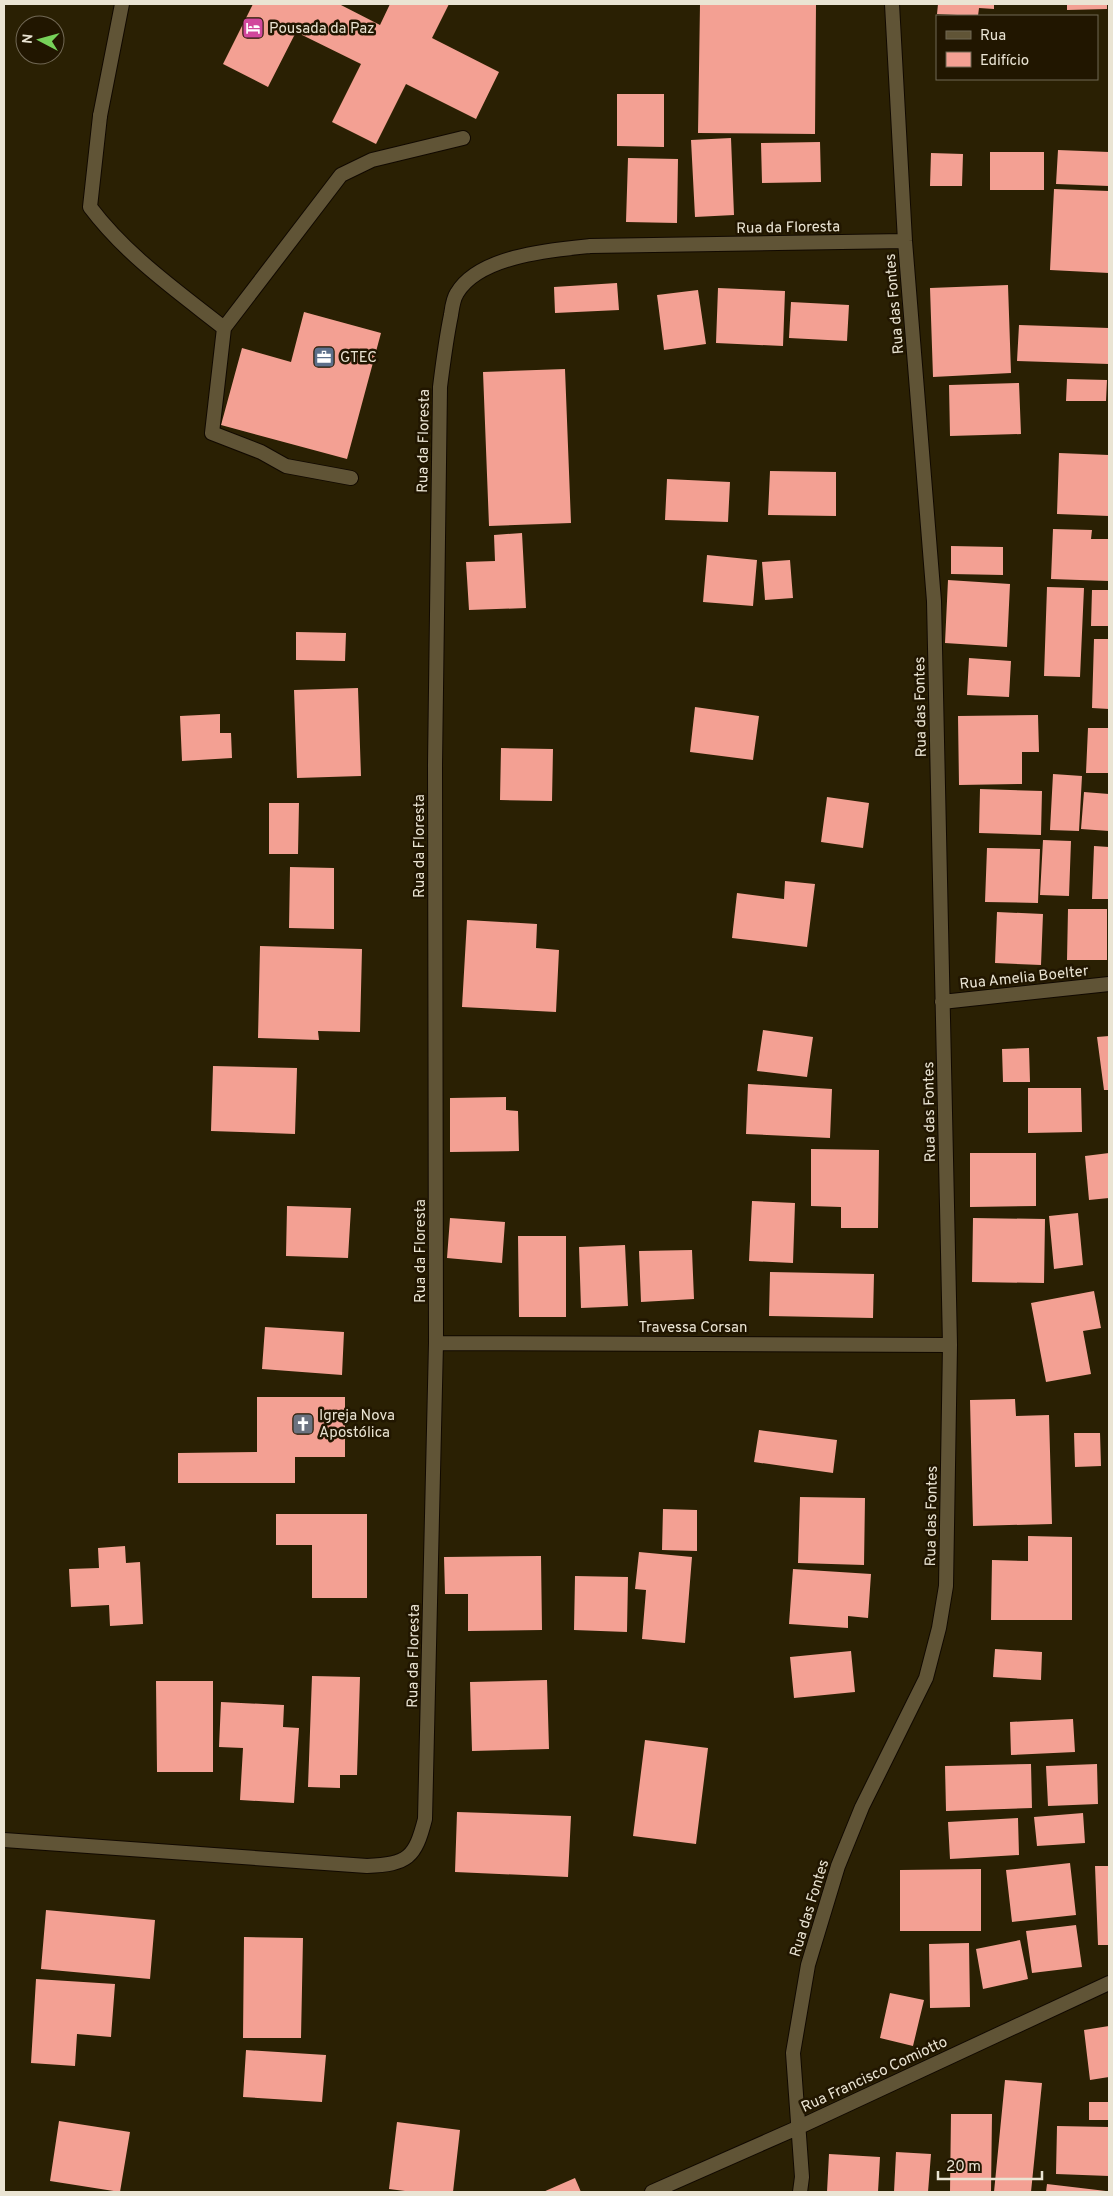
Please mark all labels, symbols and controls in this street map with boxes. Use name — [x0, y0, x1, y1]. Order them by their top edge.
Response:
north arrow — [15, 15, 65, 65]
legend — [936, 15, 1098, 80]
hotel icon: Pousada da Paz — [241, 16, 265, 40]
place label: Pousada da Paz — [269, 20, 375, 39]
text: Rua — [980, 27, 1006, 46]
text: N — [20, 33, 38, 45]
text: Edifício — [980, 52, 1029, 71]
street label: Rua da Floresta — [736, 218, 840, 239]
street label: Rua das Fontes — [882, 253, 909, 355]
office icon: GTEC — [312, 345, 336, 369]
place label: GTEC — [340, 349, 377, 368]
street label: Rua da Floresta — [414, 389, 435, 493]
street label: Rua das Fontes — [911, 656, 932, 758]
street label: Rua da Floresta — [411, 794, 430, 898]
street label: Rua Amelia Boelter — [959, 962, 1090, 995]
street label: Rua das Fontes — [920, 1061, 941, 1163]
street label: Rua da Floresta — [412, 1199, 431, 1303]
street label: Travessa Corsan — [639, 1319, 747, 1338]
place label: Igreja Nova Apostólica — [319, 1407, 395, 1443]
church icon: Igreja Nova Apostólica — [291, 1412, 315, 1436]
street label: Rua das Fontes — [922, 1465, 943, 1567]
street label: Rua da Floresta — [404, 1604, 425, 1708]
street label: Rua das Fontes — [787, 1857, 834, 1959]
street label: Rua Francisco Comiotto — [798, 2033, 951, 2118]
scale bar — [938, 2148, 1042, 2180]
text: 20 m — [946, 2158, 981, 2177]

